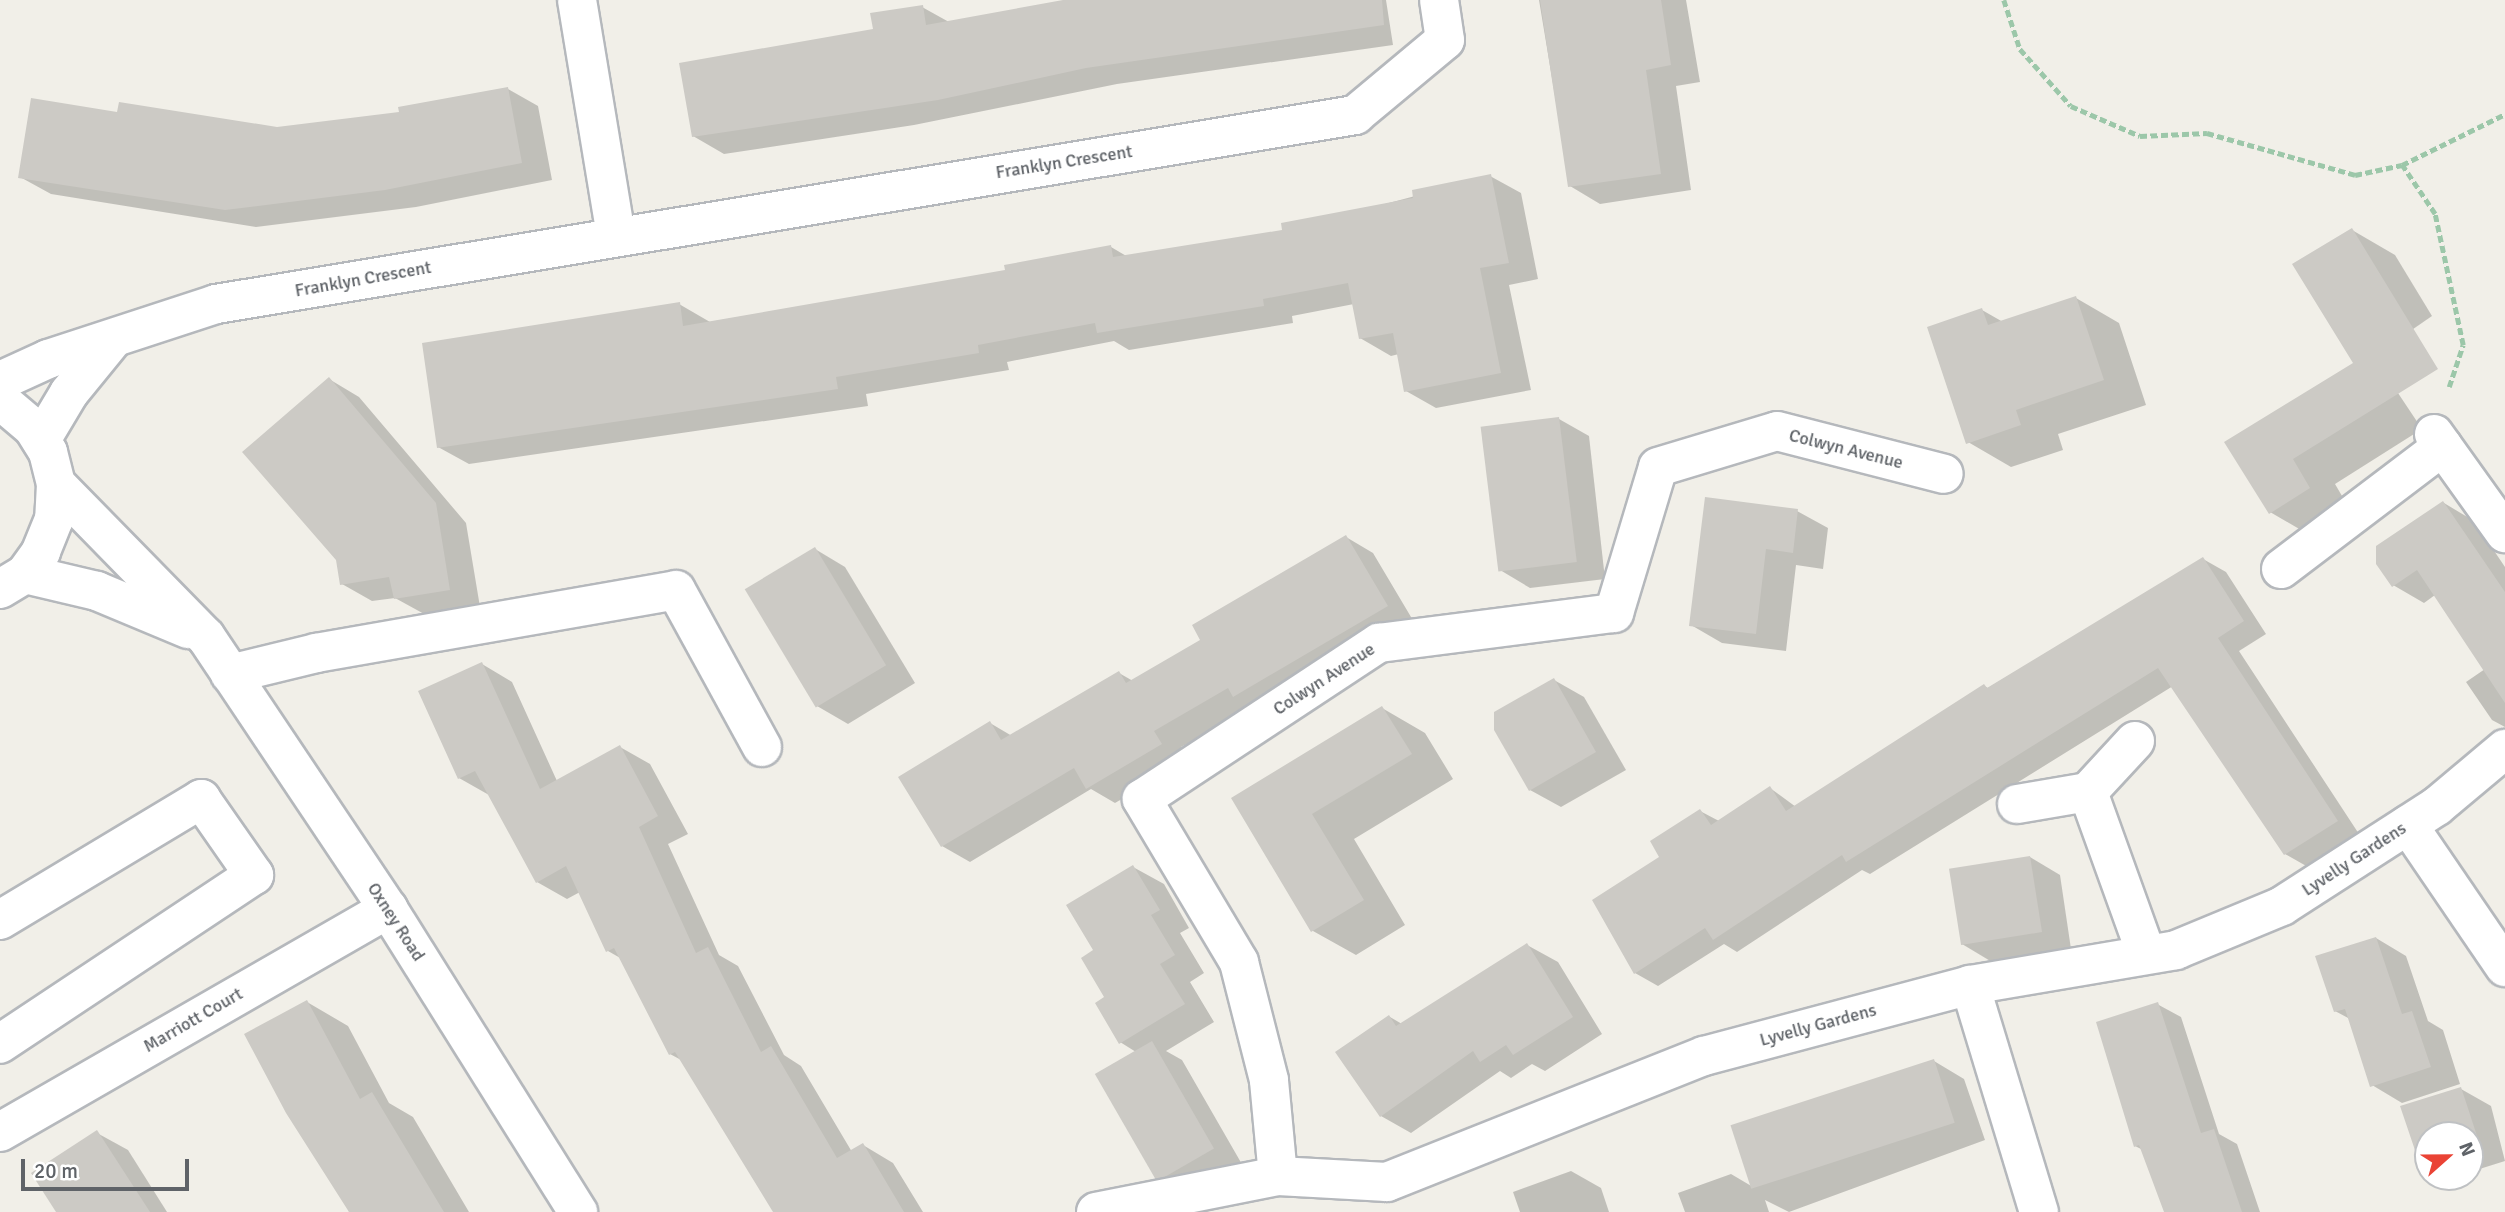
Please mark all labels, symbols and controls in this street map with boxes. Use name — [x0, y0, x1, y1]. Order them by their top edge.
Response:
street label: Franklyn Crescent — [994, 141, 1134, 183]
street label: Franklyn Crescent — [293, 256, 433, 302]
street label: Colwyn Avenue — [1787, 424, 1905, 474]
street label: Colwyn Avenue — [1269, 638, 1379, 720]
street label: Lyvelly Gardens — [2298, 817, 2410, 901]
street label: Oxney Road — [363, 879, 429, 965]
street label: Marriott Court — [139, 983, 247, 1057]
street label: Lyvelly Gardens — [1757, 999, 1879, 1051]
north arrow — [2414, 1121, 2484, 1191]
text: N — [2453, 1139, 2480, 1160]
scale bar — [24, 1146, 192, 1190]
text: 20 m — [34, 1158, 78, 1184]

